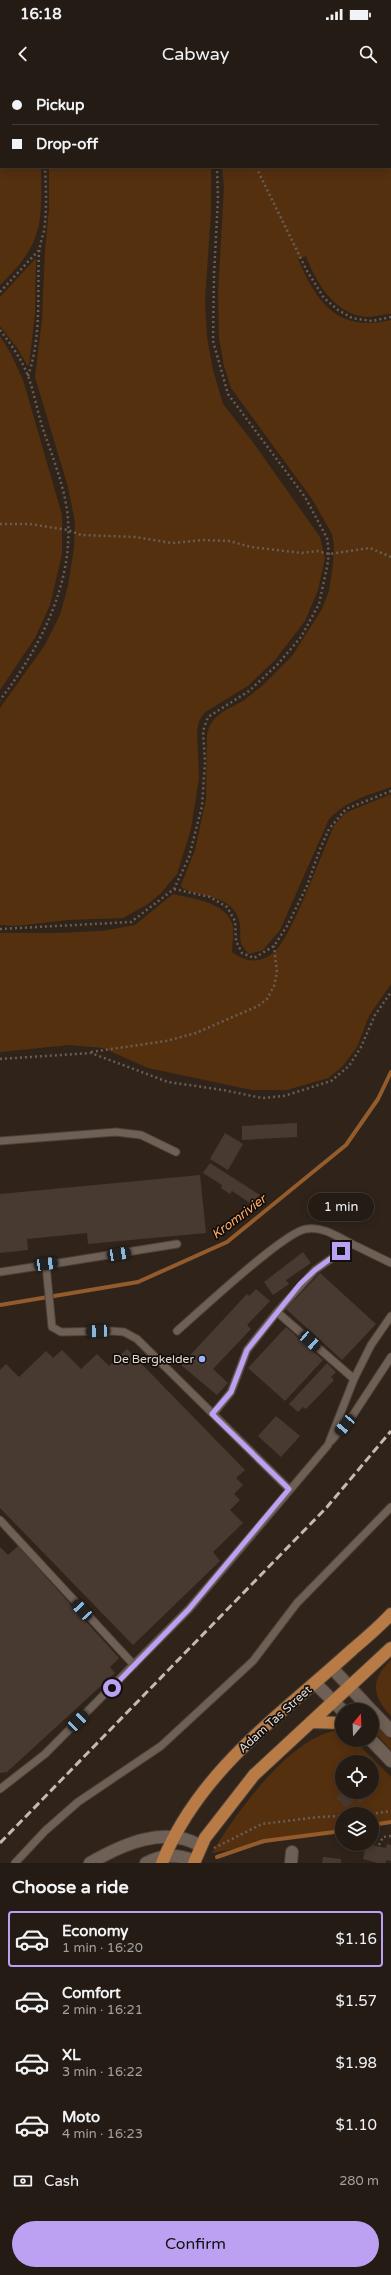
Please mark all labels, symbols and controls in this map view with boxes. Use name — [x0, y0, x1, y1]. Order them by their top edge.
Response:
text: 16:18 — [20, 5, 62, 23]
icon: back — [12, 43, 34, 65]
text: Cabway — [162, 43, 229, 65]
icon: search — [357, 43, 379, 65]
text: Pickup — [36, 96, 84, 114]
text: Drop-off — [36, 135, 98, 153]
water label: Kromrivier — [209, 1190, 271, 1243]
callout: 1 min — [308, 1193, 374, 1221]
text: 1 min — [324, 1199, 358, 1215]
route end — [332, 1242, 350, 1260]
car — [106, 1246, 132, 1262]
car — [33, 1256, 59, 1272]
car — [86, 1325, 110, 1337]
car — [297, 1329, 323, 1353]
place label: De Bergkelder — [113, 1352, 194, 1366]
marker: De Bergkelder — [197, 1354, 207, 1364]
car — [333, 1412, 357, 1438]
car — [69, 1597, 95, 1623]
route start — [103, 1679, 121, 1697]
street label: Adam Tas Street — [236, 1682, 315, 1755]
north arrow — [335, 1703, 379, 1747]
map controls — [335, 1703, 379, 1851]
car — [65, 1708, 91, 1734]
button: locate — [335, 1755, 379, 1799]
button: layers — [335, 1807, 379, 1851]
text: Choose a ride — [12, 1876, 129, 1898]
icon: car — [14, 1921, 50, 1957]
text: Economy — [62, 1922, 128, 1940]
text: $1.16 — [336, 1930, 377, 1948]
text: 1 min · 16:20 — [62, 1940, 143, 1956]
icon: car — [14, 1983, 50, 2019]
text: Comfort — [62, 1984, 121, 2002]
text: $1.57 — [336, 1992, 377, 2010]
text: 2 min · 16:21 — [62, 2002, 143, 2018]
icon: car — [14, 2045, 50, 2081]
text: XL — [62, 2046, 81, 2064]
text: $1.98 — [336, 2054, 377, 2072]
text: 3 min · 16:22 — [62, 2064, 143, 2080]
icon: car — [14, 2107, 50, 2143]
text: Moto — [62, 2108, 100, 2126]
text: $1.10 — [336, 2116, 377, 2134]
text: 4 min · 16:23 — [62, 2126, 143, 2142]
icon: cash — [12, 2170, 34, 2192]
text: Cash — [44, 2172, 79, 2190]
text: 280 m — [339, 2173, 379, 2189]
button: Confirm — [12, 2221, 379, 2267]

